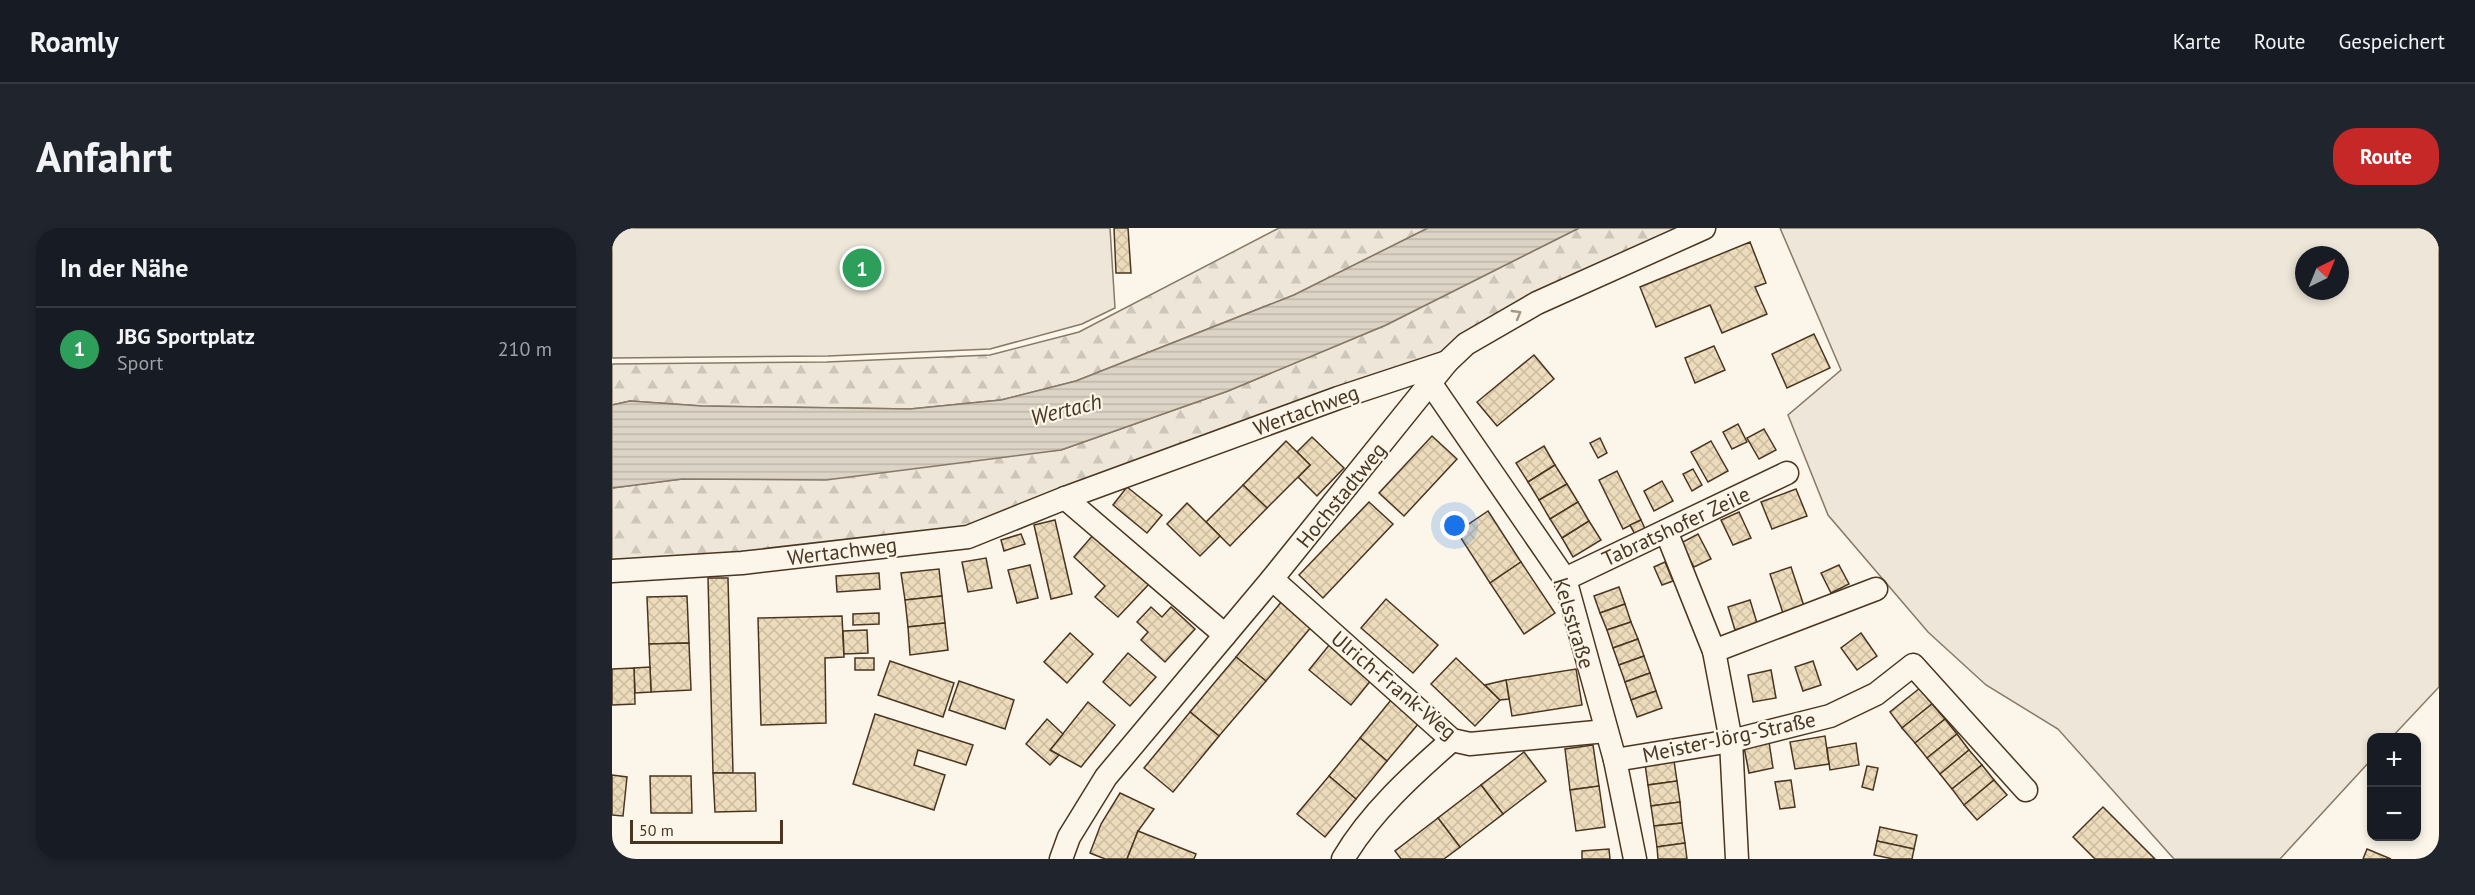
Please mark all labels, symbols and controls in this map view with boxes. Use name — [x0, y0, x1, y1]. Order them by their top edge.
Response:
text: Roamly — [30, 23, 119, 60]
text: Karte — [2173, 28, 2221, 55]
text: Route — [2254, 28, 2305, 55]
text: Gespeichert — [2338, 28, 2445, 55]
button: Route — [2333, 128, 2439, 185]
text: Anfahrt — [36, 129, 172, 184]
pin: 1 — [842, 246, 882, 291]
north arrow — [2295, 246, 2349, 300]
text: In der Nähe — [60, 251, 188, 284]
one-way arrow — [1511, 310, 1521, 322]
text: JBG Sportplatz — [117, 322, 255, 350]
text: 1 — [74, 336, 85, 362]
text: 210 m — [498, 336, 552, 362]
text: Sport — [117, 350, 163, 376]
street label: Wertachweg — [1250, 378, 1362, 442]
water label: Wertach — [1027, 387, 1105, 431]
street label: Hochstadtweg — [1290, 437, 1392, 553]
street label: Tabratshofer Zeile — [1598, 480, 1754, 572]
your location — [1440, 511, 1469, 540]
street label: Wertachweg — [786, 531, 898, 571]
street label: Kelsstraße — [1547, 574, 1601, 672]
street label: Ulrich-Frank-Weg — [1326, 625, 1462, 745]
street label: Meister-Jörg-Straße — [1640, 705, 1818, 769]
map controls — [2367, 733, 2421, 841]
button: + — [2367, 733, 2421, 787]
button: − — [2367, 787, 2421, 841]
scale bar — [630, 817, 783, 844]
text: 50 m — [639, 820, 674, 840]

